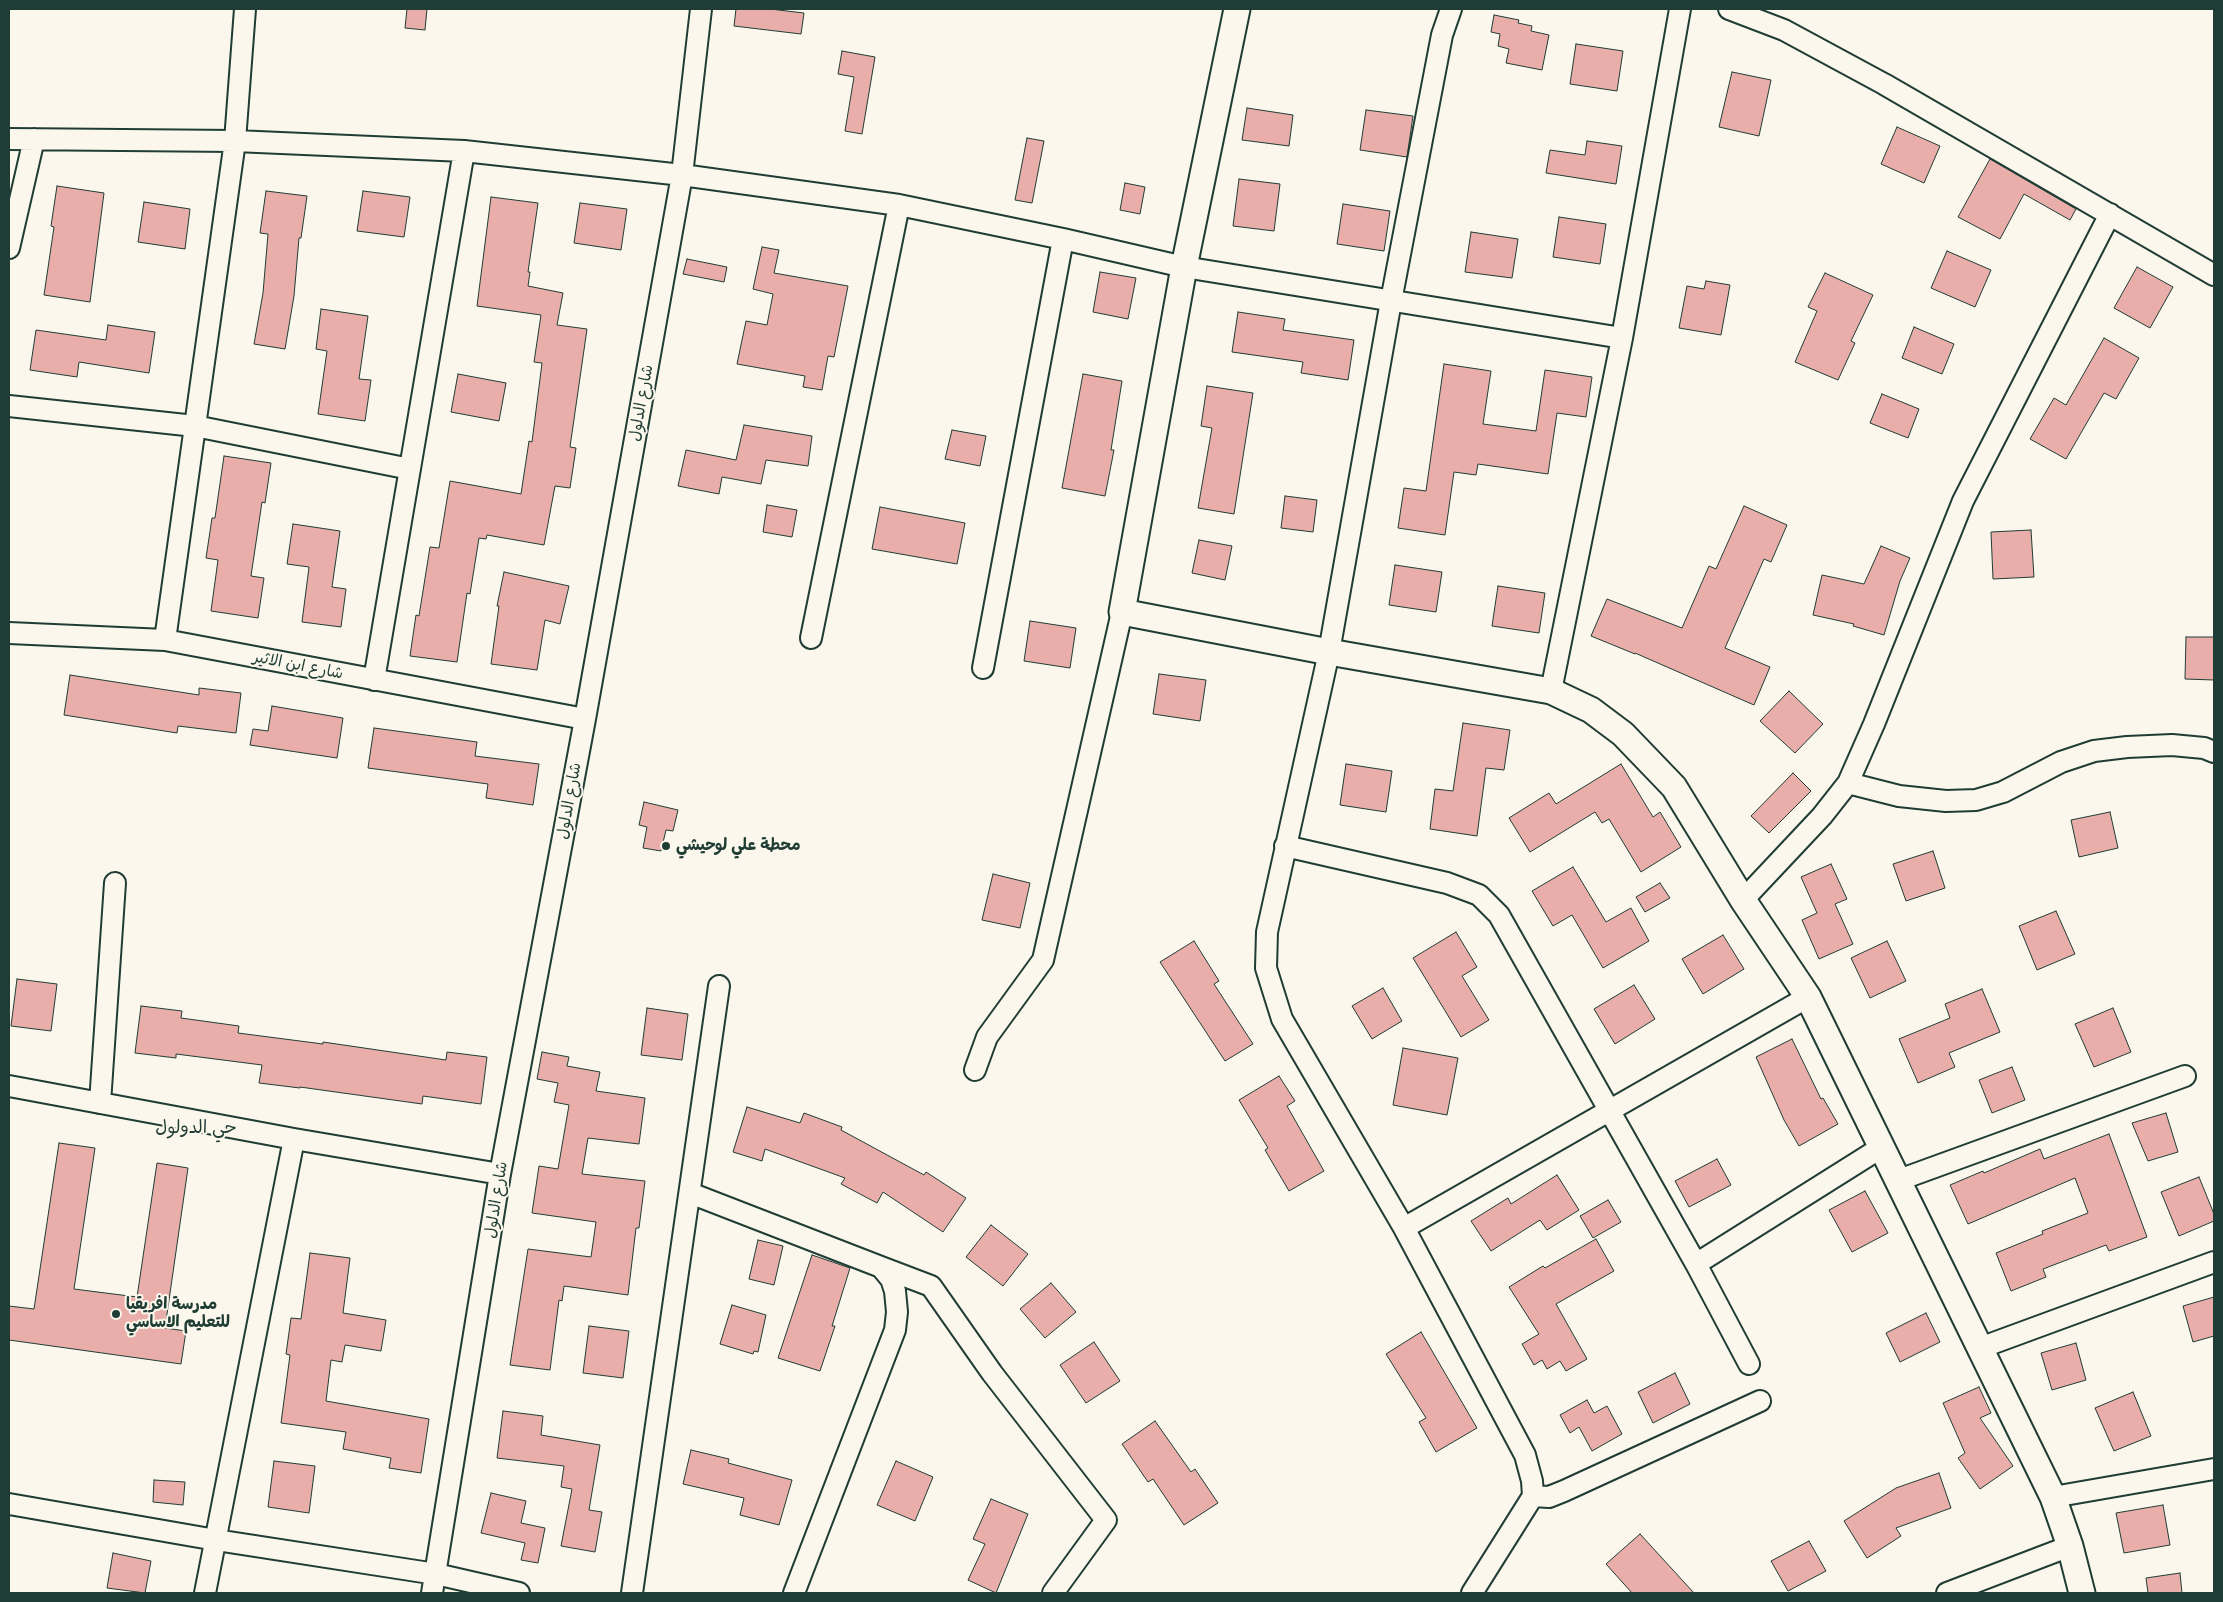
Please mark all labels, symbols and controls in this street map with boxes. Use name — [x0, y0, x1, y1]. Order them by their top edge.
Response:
street label: شارع الدلول — [626, 363, 658, 443]
street label: شارع ابن الاثير — [251, 648, 345, 684]
street label: شارع الدلول — [554, 761, 586, 841]
place label: محطة علي لوحيشي — [676, 836, 800, 856]
marker: محطة علي لوحيشي — [660, 840, 672, 852]
district label: حي الدولول — [155, 1117, 237, 1139]
street label: شارع الدلول — [481, 1160, 513, 1240]
place label: مدرسة افريقيا للتعليم الاساسي — [126, 1295, 230, 1333]
marker: مدرسة افريقيا للتعليم الاساسي — [110, 1308, 122, 1320]

